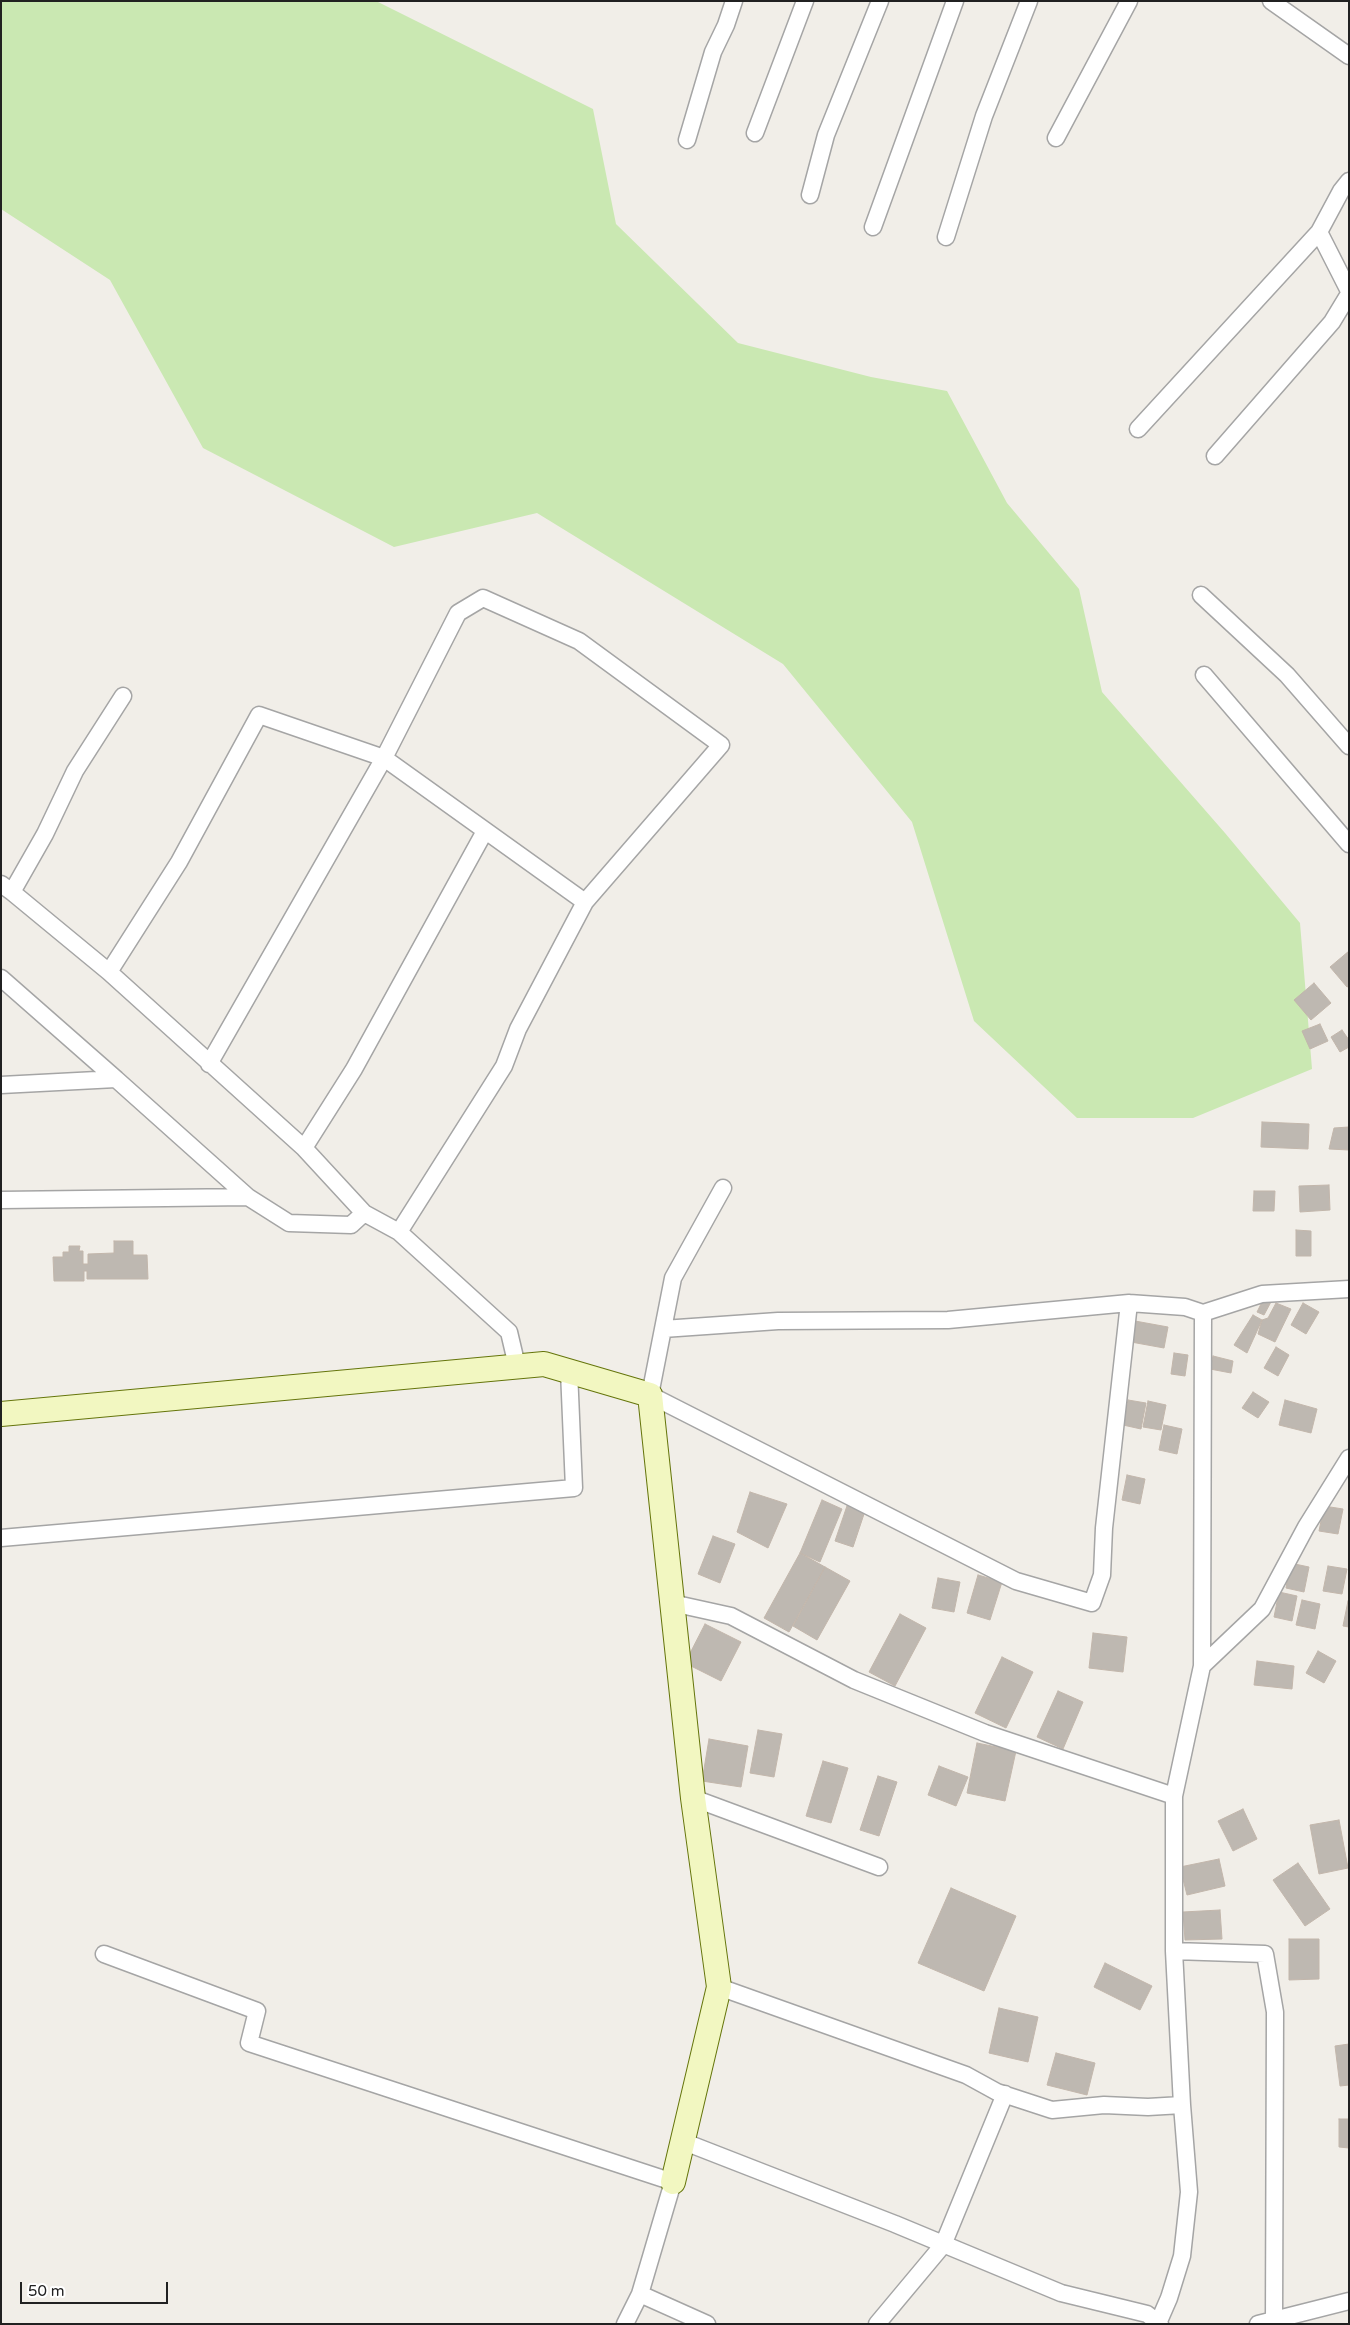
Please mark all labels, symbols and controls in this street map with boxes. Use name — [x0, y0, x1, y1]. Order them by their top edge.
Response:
scale bar — [22, 2272, 170, 2304]
text: 50 m — [28, 2282, 65, 2300]

